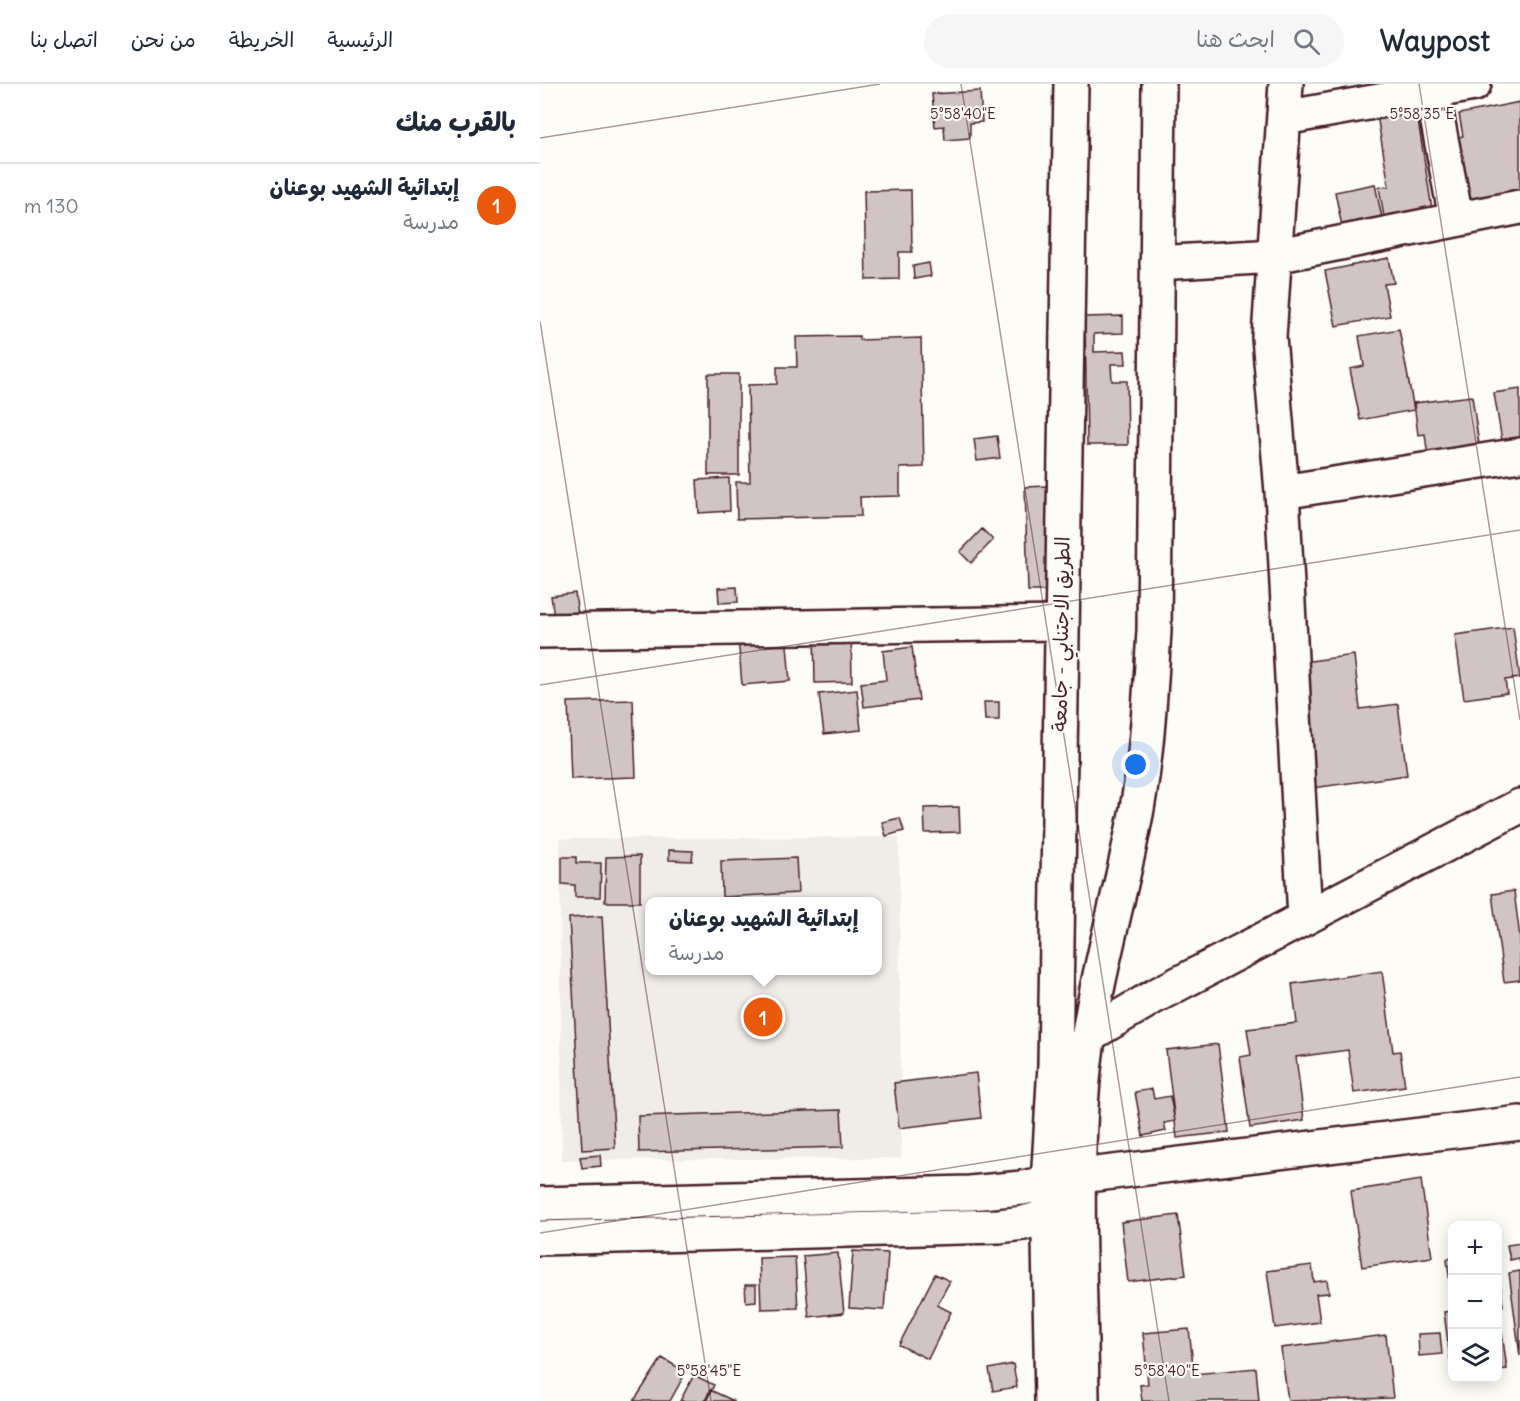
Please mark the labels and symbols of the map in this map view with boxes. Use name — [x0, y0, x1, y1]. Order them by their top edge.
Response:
text: 5°58'40"E — [930, 104, 996, 123]
text: 5°58'35"E — [1390, 104, 1455, 123]
street label: الطريق الاجتنابي - جامعة — [1046, 536, 1081, 732]
your location — [1121, 750, 1150, 779]
pin: 1 — [744, 994, 782, 1040]
text: 5°58'45"E — [677, 1361, 741, 1380]
text: 5°58'40"E — [1134, 1361, 1200, 1380]

